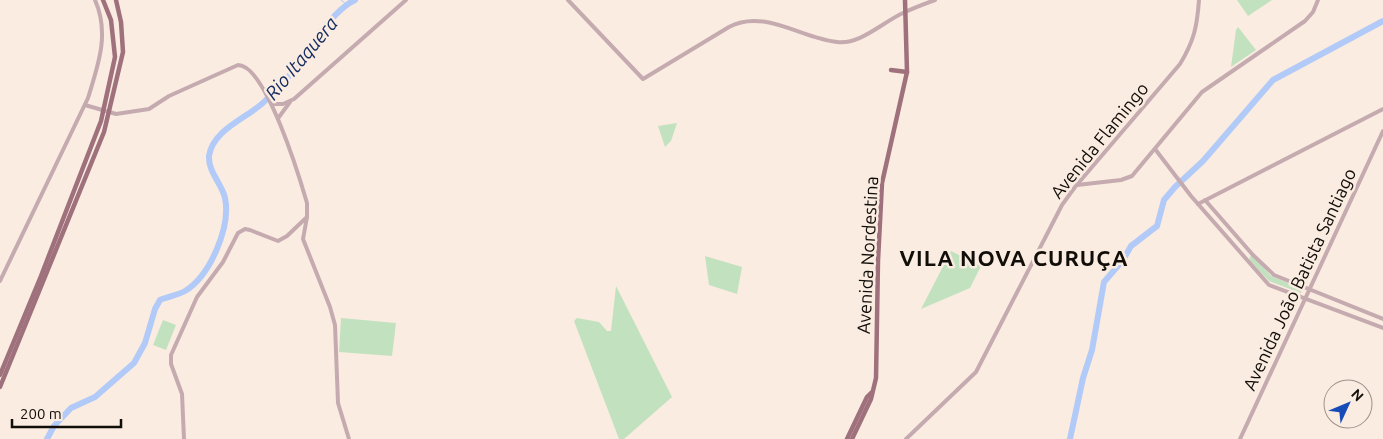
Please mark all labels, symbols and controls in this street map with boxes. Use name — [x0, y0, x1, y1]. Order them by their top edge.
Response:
water label: Rio Itaquera — [260, 12, 342, 104]
street label: Avenida Flamingo — [1046, 78, 1152, 202]
street label: Avenida João Batista Santiago — [1239, 165, 1359, 393]
street label: Avenida Nordestina — [853, 176, 881, 334]
district label: VILA NOVA CURUÇA — [900, 245, 1128, 271]
north arrow — [1323, 379, 1373, 429]
text: N — [1348, 386, 1367, 404]
scale bar — [12, 396, 121, 428]
text: 200 m — [20, 405, 62, 422]

